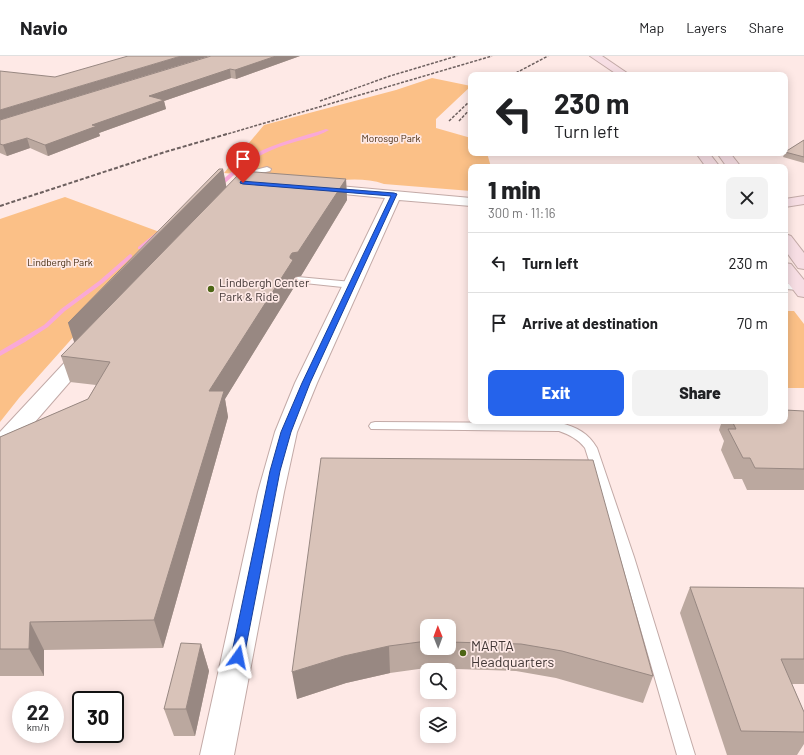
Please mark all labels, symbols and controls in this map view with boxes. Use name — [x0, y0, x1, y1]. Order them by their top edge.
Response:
text: Navio — [20, 16, 68, 39]
text: Map — [639, 19, 664, 36]
text: Layers — [686, 19, 727, 36]
text: Share — [749, 19, 784, 36]
text: 230 m — [554, 86, 629, 120]
icon: left — [488, 88, 540, 140]
text: Turn left — [554, 120, 620, 142]
park label: Morosgo Park — [362, 132, 420, 144]
pin — [226, 142, 260, 183]
icon: arrive — [232, 148, 254, 170]
text: 1 min — [488, 175, 541, 204]
button: close — [726, 177, 768, 219]
text: 300 m · 11:16 — [488, 205, 555, 221]
icon: left — [488, 252, 510, 274]
text: Turn left — [522, 254, 578, 272]
text: 230 m — [728, 254, 768, 272]
park label: Lindbergh Park — [27, 256, 93, 268]
place label: Lindbergh Center Park & Ride — [219, 275, 310, 303]
marker: Lindbergh Center Park & Ride — [206, 284, 216, 294]
icon: arrive — [488, 312, 510, 334]
text: Arrive at destination — [522, 314, 658, 332]
text: 70 m — [737, 314, 768, 332]
button: Exit — [488, 370, 624, 416]
button: Share — [632, 370, 768, 416]
north arrow — [420, 619, 456, 655]
map controls — [420, 619, 456, 743]
position arrow — [217, 636, 259, 678]
place label: MARTA Headquarters — [471, 637, 554, 670]
marker: MARTA Headquarters — [458, 648, 468, 658]
button: search — [420, 663, 456, 699]
speed limit sign: 30 — [72, 691, 124, 743]
text: 22 — [27, 700, 49, 724]
button: layers — [420, 707, 456, 743]
text: km/h — [27, 721, 49, 733]

